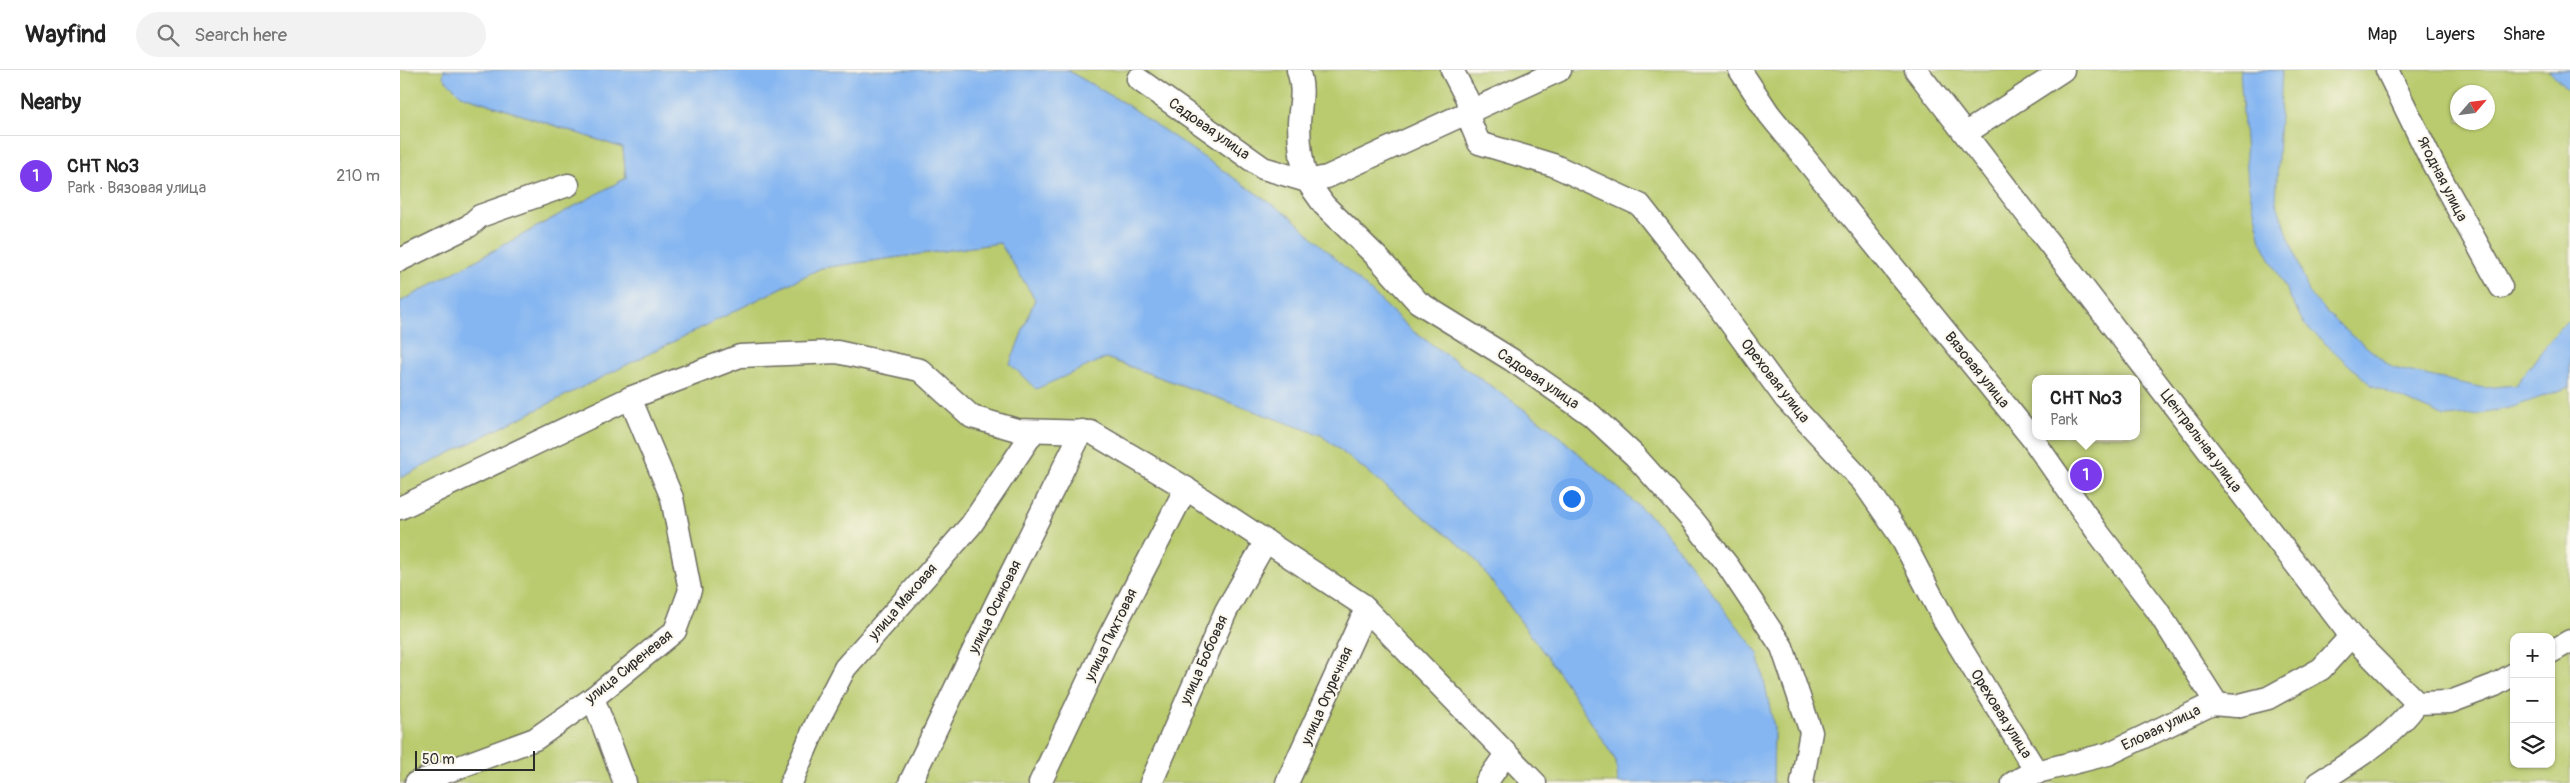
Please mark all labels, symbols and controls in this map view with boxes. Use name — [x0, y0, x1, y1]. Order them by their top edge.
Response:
search box — [136, 12, 486, 57]
text: Wayfind — [25, 20, 106, 49]
icon: search — [154, 21, 182, 49]
text: Search here — [194, 23, 287, 47]
text: Map — [2368, 23, 2397, 46]
text: Layers — [2425, 23, 2475, 46]
text: Share — [2503, 23, 2545, 46]
north arrow — [2450, 85, 2495, 130]
text: Nearby — [20, 89, 81, 116]
street label: Садовая улица — [1165, 94, 1253, 164]
street label: Ягодная улица — [2412, 133, 2472, 225]
text: СНТ №3 — [67, 154, 139, 178]
text: 1 — [33, 166, 39, 186]
text: 210 m — [336, 166, 380, 186]
text: Park · Вязовая улица — [67, 178, 206, 198]
street label: Вязовая улица — [1940, 328, 2014, 412]
street label: Ореховая улица — [1736, 335, 1814, 427]
street label: Садовая улица — [1493, 344, 1583, 414]
popup — [2032, 375, 2140, 440]
text: СНТ №3 — [2050, 386, 2122, 410]
street label: Центральная улица — [2156, 386, 2246, 496]
text: Park — [2050, 410, 2078, 430]
pin: 1 — [2070, 456, 2102, 494]
your location — [1559, 486, 1585, 512]
street label: улица Осиновая — [964, 557, 1026, 658]
street label: улица Маковая — [864, 560, 942, 645]
street label: улица Пихтовая — [1080, 586, 1142, 685]
street label: улица Бобовая — [1175, 612, 1232, 709]
street label: улица Сиреневая — [581, 626, 677, 709]
map controls — [2510, 633, 2555, 768]
button: + — [2510, 633, 2555, 678]
street label: улица Огуречная — [1297, 644, 1357, 749]
street label: Ореховая улица — [1966, 666, 2036, 762]
button: − — [2510, 678, 2555, 723]
street label: Еловая улица — [2118, 701, 2204, 755]
button: layers — [2510, 723, 2555, 768]
scale bar — [415, 748, 535, 771]
text: 50 m — [422, 751, 455, 768]

